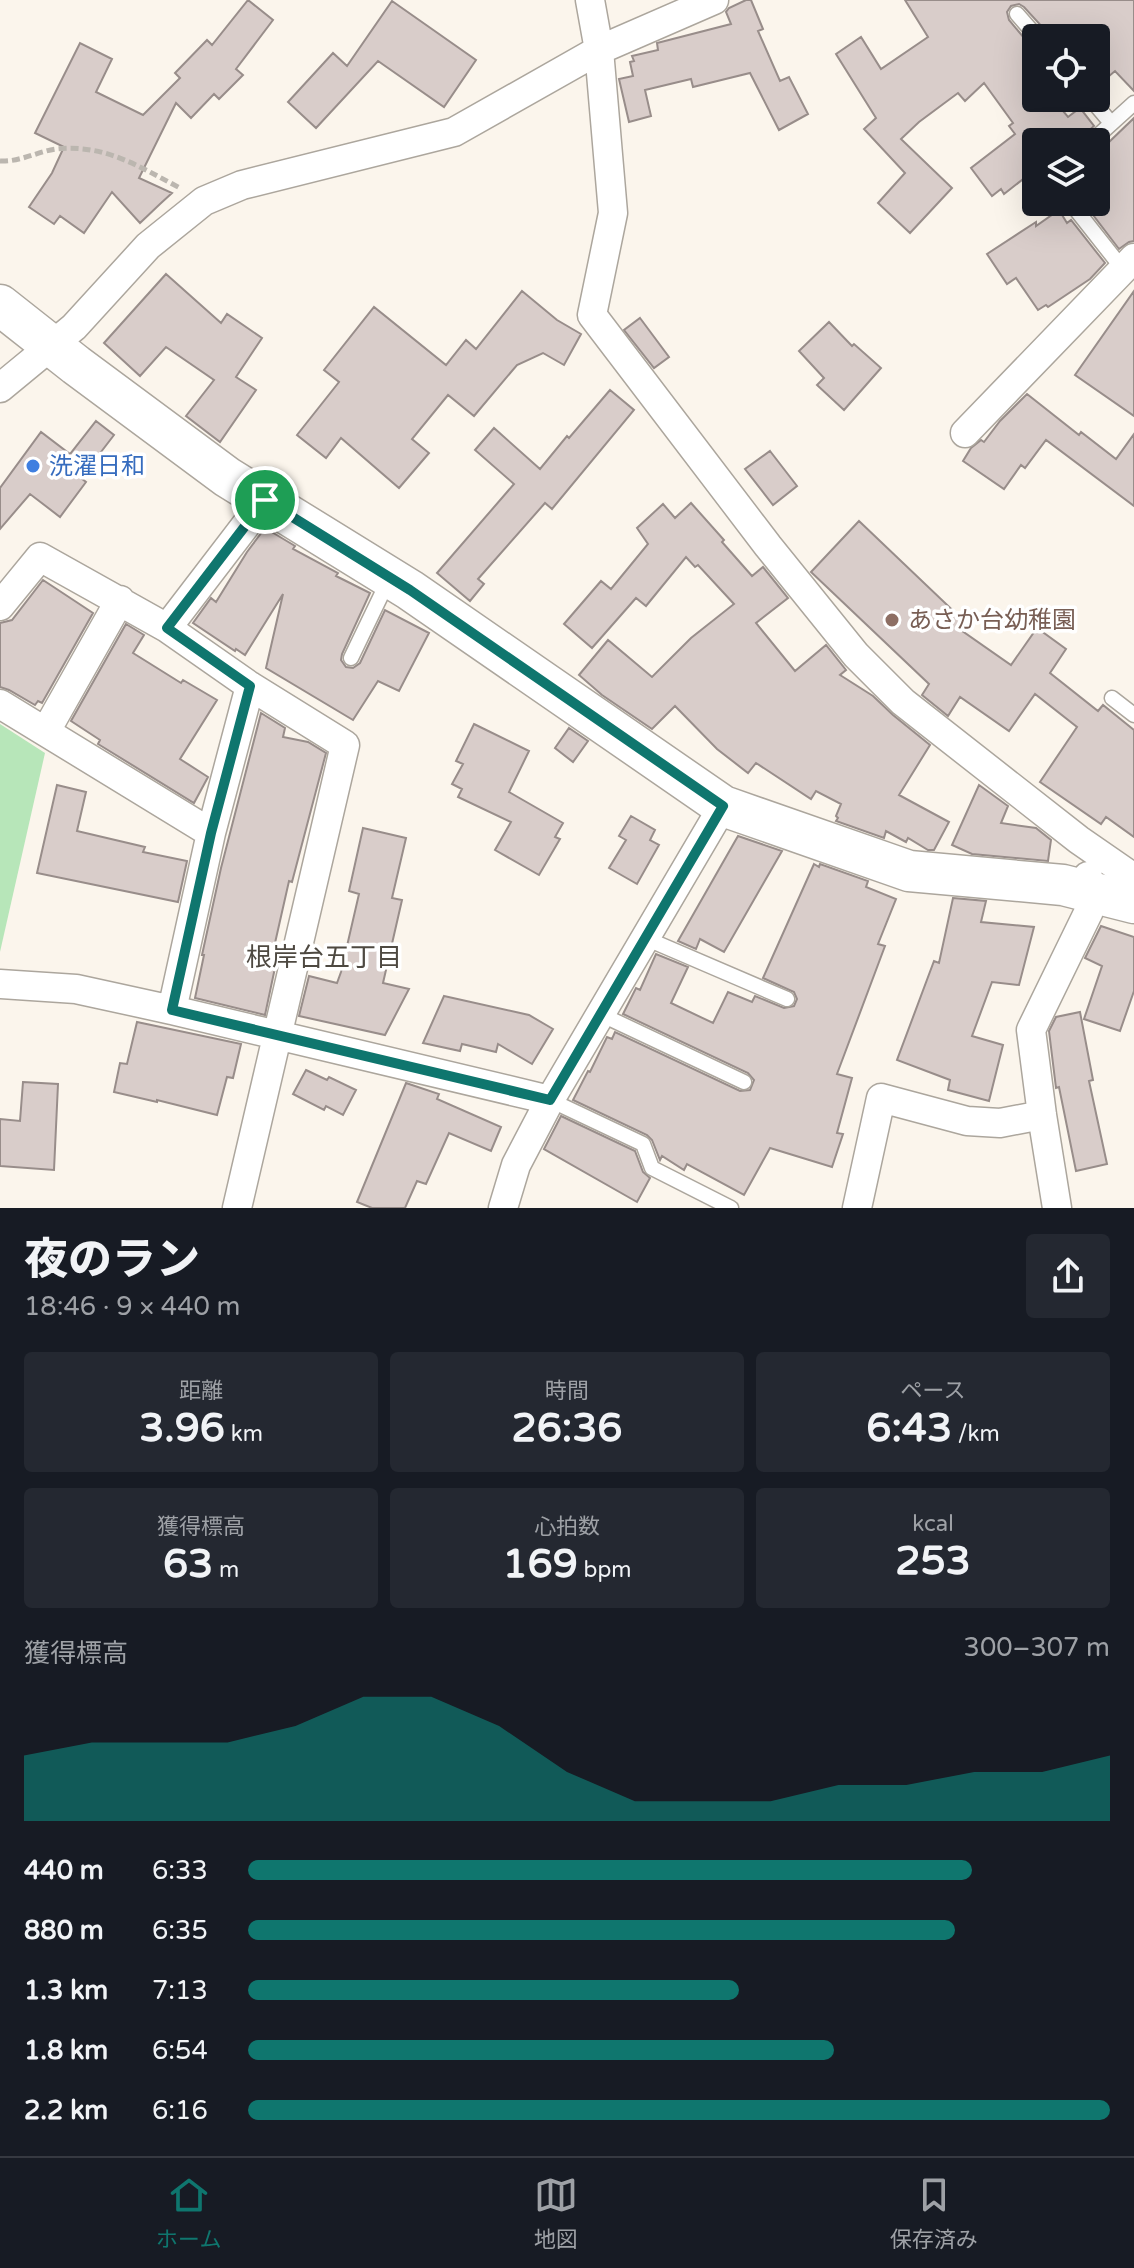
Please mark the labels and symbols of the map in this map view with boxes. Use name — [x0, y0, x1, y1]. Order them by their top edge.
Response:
place label: 洗濯日和 — [49, 452, 145, 481]
marker: 洗濯日和 — [24, 457, 42, 475]
pin — [231, 466, 299, 534]
place label: あさか台幼稚園 — [908, 606, 1076, 635]
marker: あさか台幼稚園 — [883, 611, 901, 629]
district label: 根岸台五丁目 — [246, 942, 402, 973]

